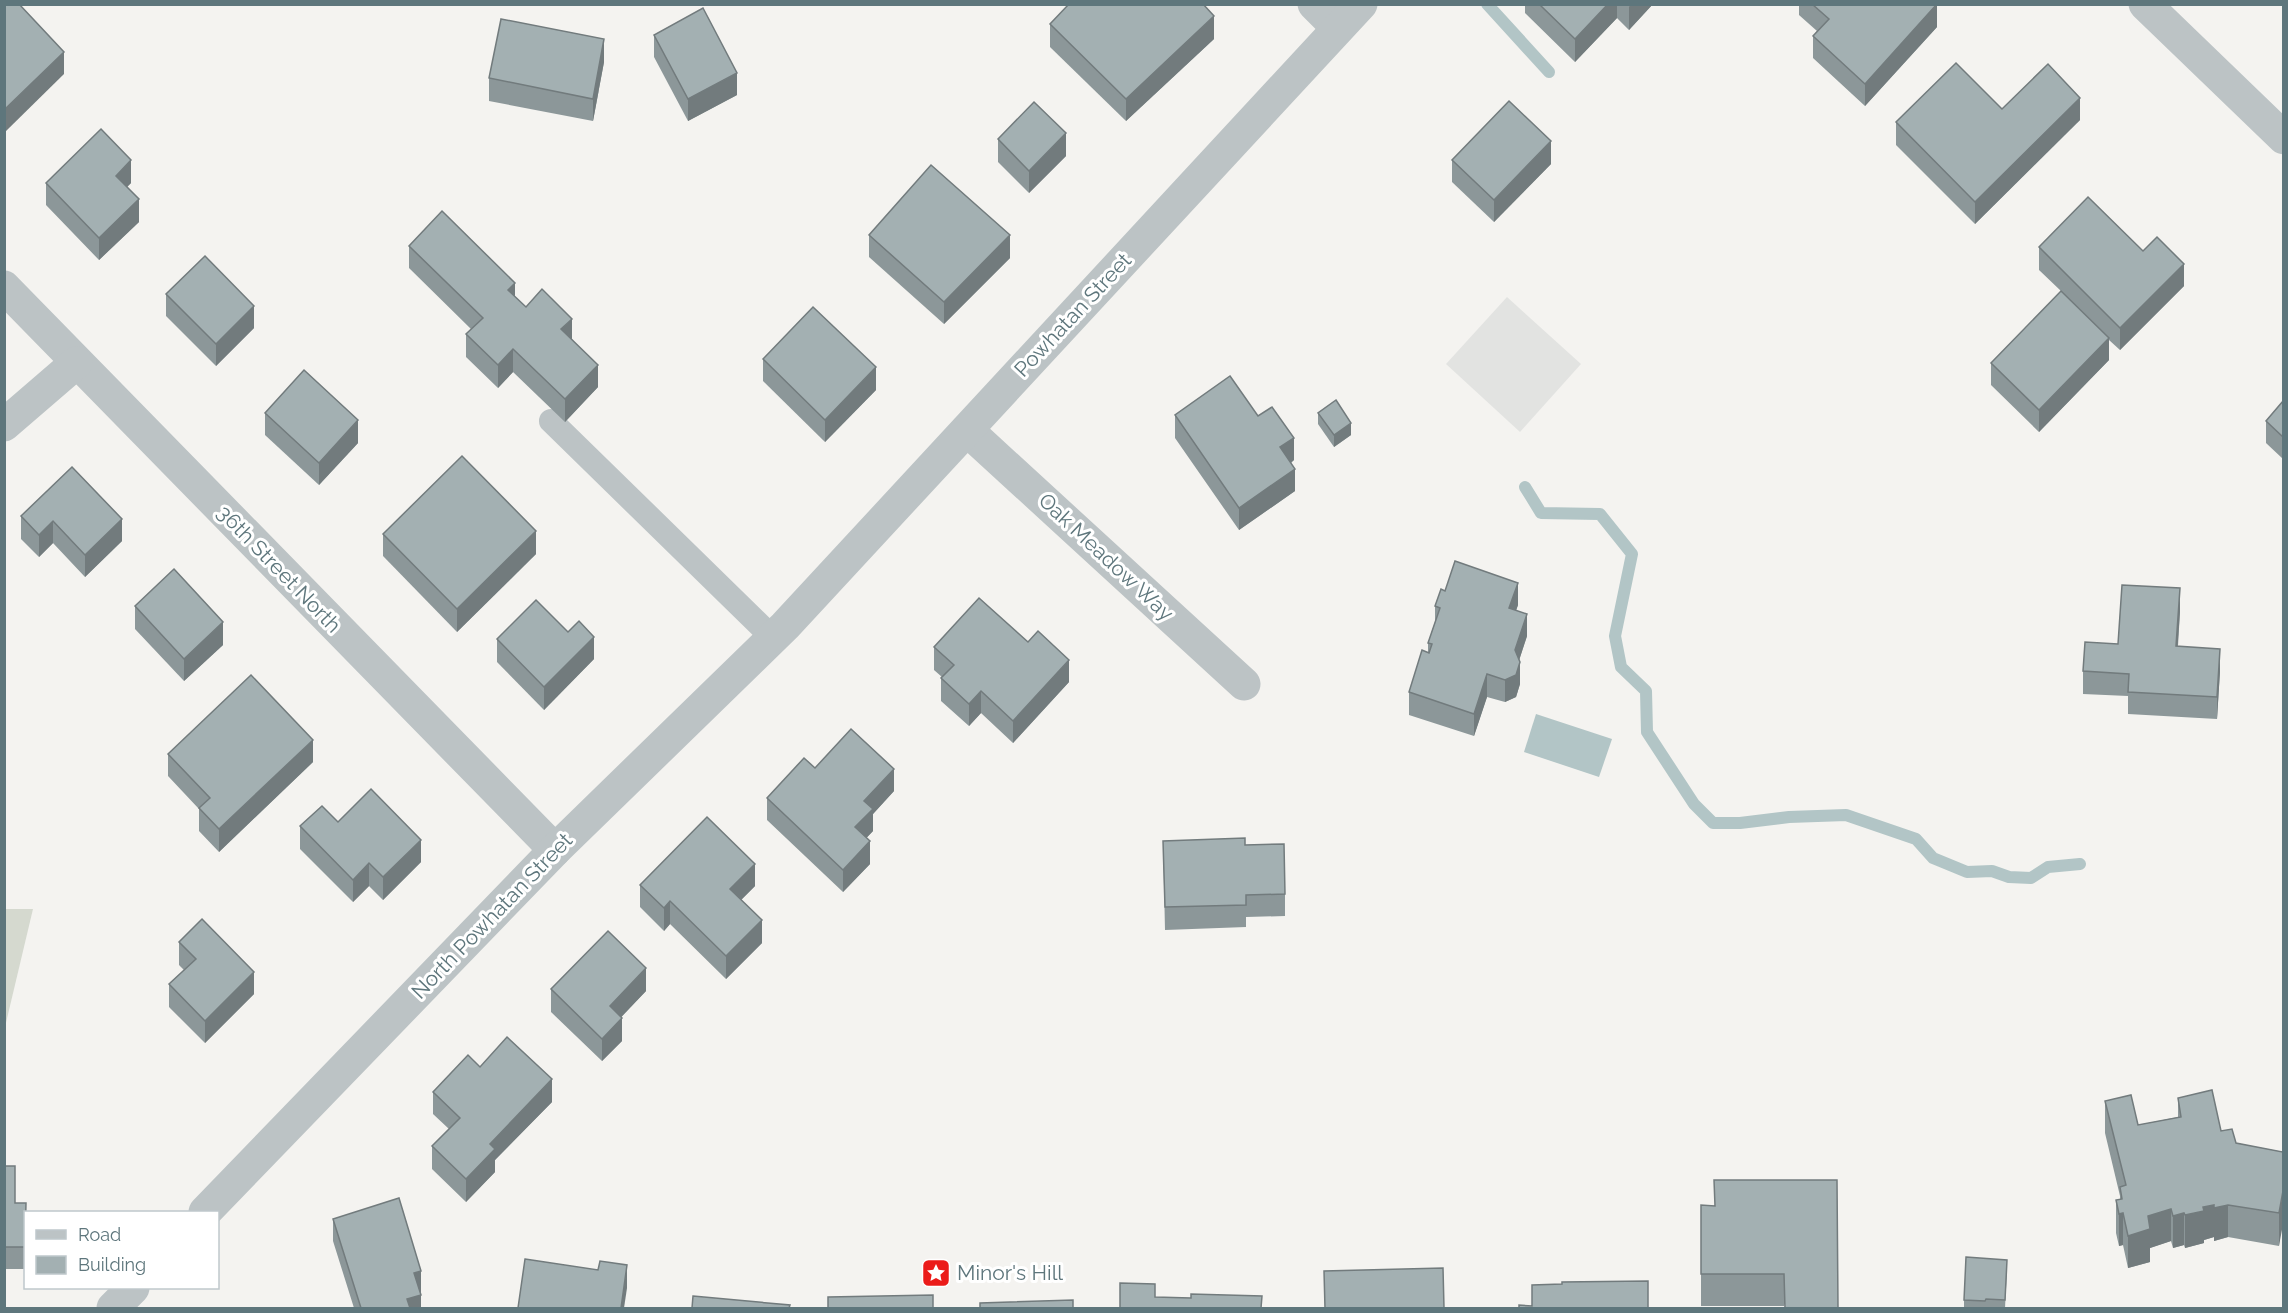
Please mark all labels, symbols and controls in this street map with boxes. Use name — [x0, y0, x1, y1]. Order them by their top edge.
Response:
street label: Powhatan Street — [1009, 248, 1136, 382]
street label: Oak Meadow Way — [1034, 488, 1179, 626]
street label: 36th Street North — [212, 500, 346, 637]
street label: North Powhatan Street — [406, 828, 577, 1004]
legend — [24, 1211, 219, 1289]
text: Road — [78, 1224, 121, 1245]
text: Building — [78, 1254, 146, 1275]
place icon: Minor's Hill — [920, 1257, 952, 1289]
place label: Minor's Hill — [957, 1260, 1063, 1285]

